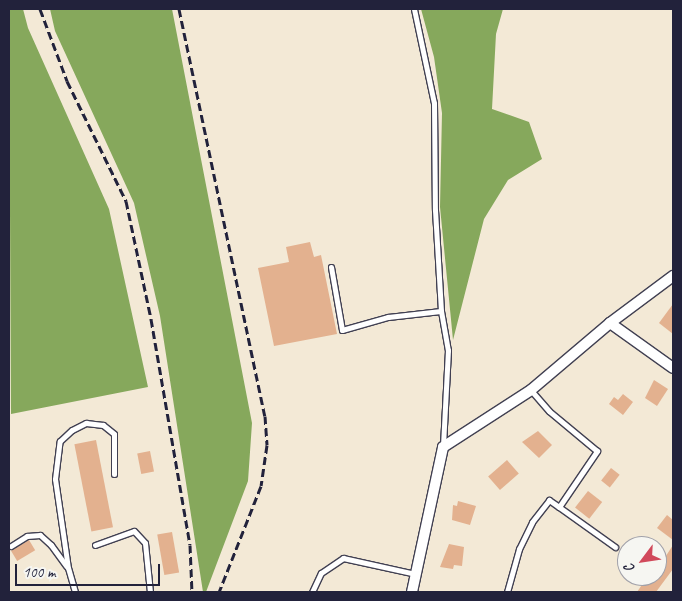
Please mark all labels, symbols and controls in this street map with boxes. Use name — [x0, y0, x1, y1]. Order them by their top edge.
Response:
north arrow — [617, 536, 667, 586]
scale bar — [18, 554, 162, 586]
text: С — [621, 561, 639, 576]
text: 100 m — [23, 563, 55, 582]

